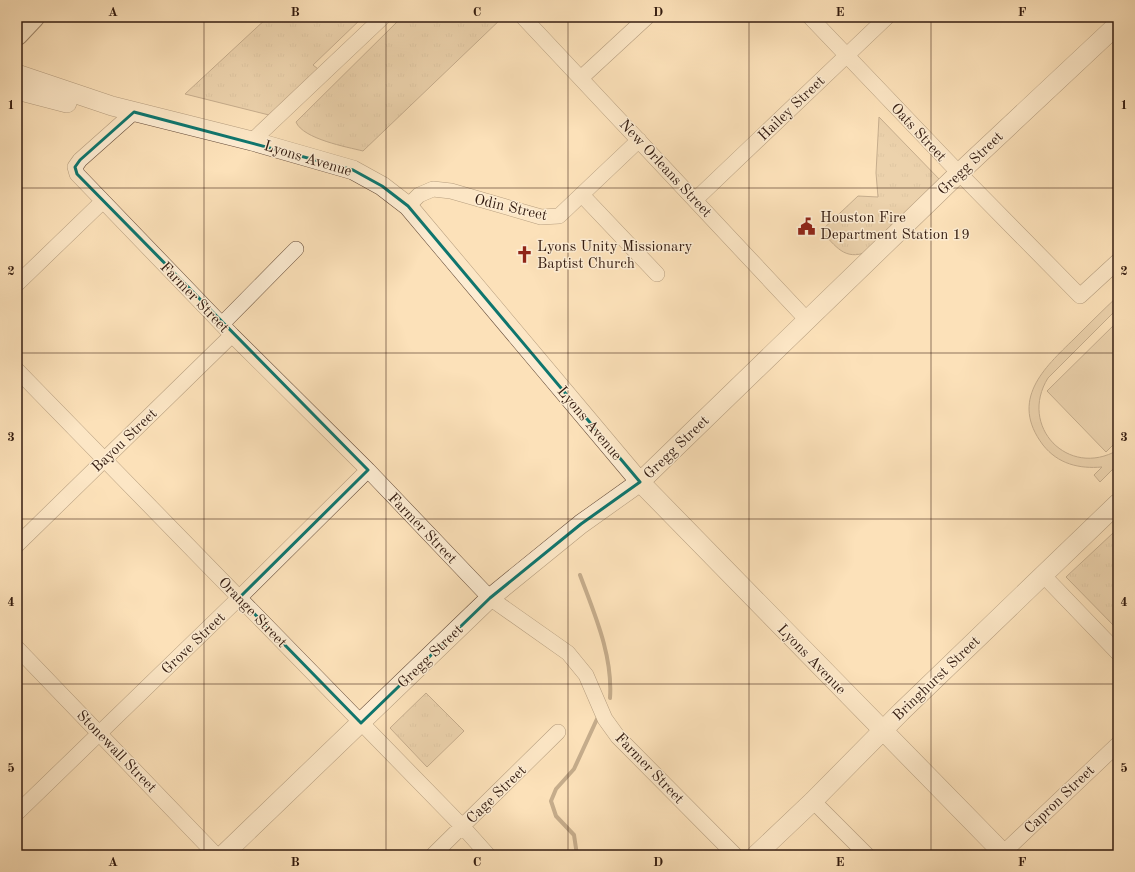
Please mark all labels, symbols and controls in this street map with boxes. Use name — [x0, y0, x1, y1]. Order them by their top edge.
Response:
text: A — [108, 6, 118, 19]
text: B — [290, 6, 300, 19]
text: C — [473, 6, 481, 19]
text: D — [653, 6, 663, 19]
text: E — [836, 6, 845, 19]
text: F — [1018, 6, 1027, 19]
street label: Hailey Street — [756, 74, 828, 144]
text: 1 — [7, 99, 15, 112]
text: 1 — [1120, 99, 1128, 112]
street label: Oats Street — [887, 101, 948, 165]
street label: New Orleans Street — [616, 117, 714, 221]
street label: Gregg Street — [936, 130, 1006, 199]
street label: Lyons Avenue — [262, 139, 353, 180]
street label: Odin Street — [473, 193, 549, 224]
place label: Houston Fire Department Station 19 — [820, 211, 970, 243]
public building icon: Houston Fire Department Station 19 — [797, 216, 817, 236]
place label: Lyons Unity Missionary Baptist Church — [537, 240, 693, 272]
church icon: Lyons Unity Missionary Baptist Church — [514, 245, 534, 265]
street label: Farmer Street — [157, 260, 231, 336]
text: 2 — [7, 265, 15, 278]
text: 2 — [1120, 265, 1128, 278]
street label: Lyons Avenue — [554, 384, 624, 464]
street label: Bayou Street — [90, 406, 161, 476]
street label: Gregg Street — [642, 414, 712, 483]
text: 3 — [7, 431, 15, 444]
text: 3 — [1120, 431, 1128, 444]
street label: Farmer Street — [385, 491, 459, 567]
street label: Orange Street — [215, 575, 289, 651]
text: 4 — [7, 596, 15, 609]
text: 4 — [1120, 596, 1128, 609]
street label: Grove Street — [159, 610, 229, 678]
street label: Lyons Avenue — [774, 622, 848, 698]
street label: Gregg Street — [396, 623, 466, 692]
street label: Bringhurst Street — [891, 634, 984, 724]
street label: Stonewall Street — [73, 708, 159, 796]
street label: Farmer Street — [612, 731, 686, 807]
text: 5 — [7, 762, 15, 775]
text: 5 — [1120, 762, 1128, 775]
street label: Cage Street — [464, 763, 530, 827]
street label: Capron Street — [1022, 763, 1098, 837]
text: A — [108, 856, 118, 869]
text: B — [290, 856, 300, 869]
text: C — [473, 856, 481, 869]
text: D — [653, 856, 663, 869]
text: E — [836, 856, 845, 869]
text: F — [1018, 856, 1027, 869]

